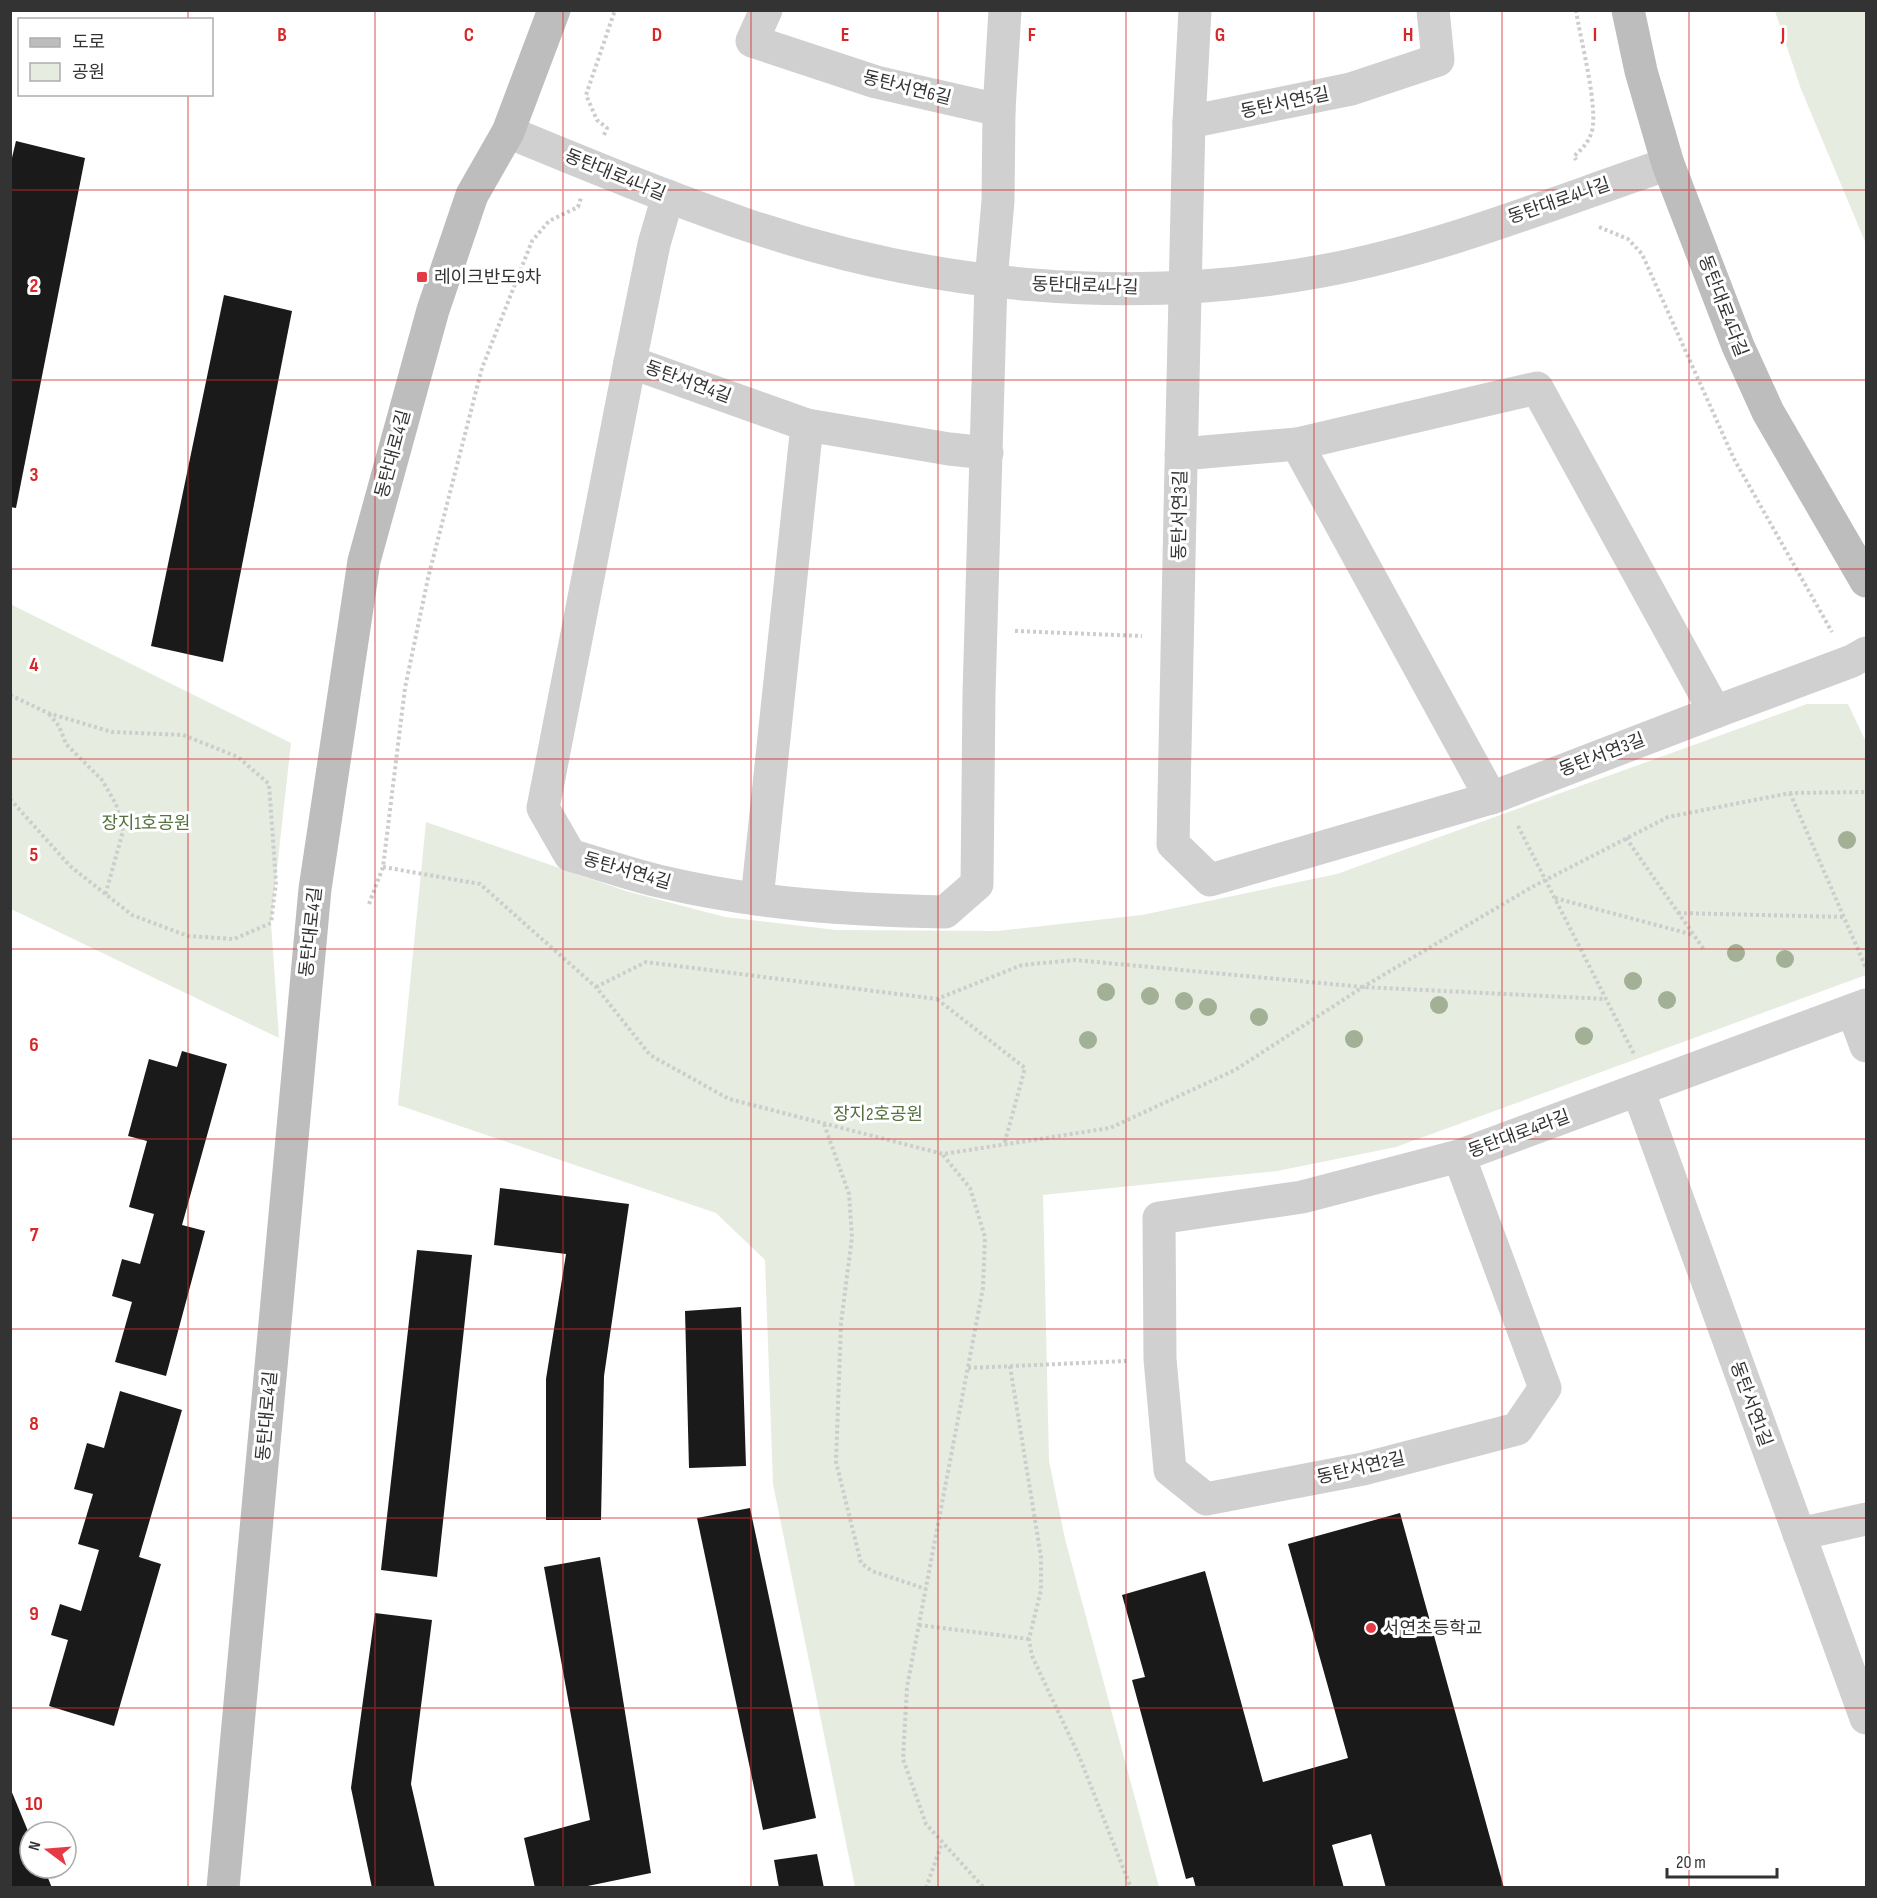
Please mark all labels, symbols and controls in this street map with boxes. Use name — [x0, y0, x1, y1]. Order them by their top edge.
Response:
legend — [18, 18, 213, 96]
text: B — [277, 23, 287, 47]
text: C — [464, 23, 474, 47]
text: D — [652, 23, 662, 47]
text: E — [841, 23, 849, 47]
text: F — [1028, 23, 1036, 47]
text: G — [1215, 23, 1225, 47]
text: H — [1403, 23, 1413, 47]
text: I — [1593, 23, 1597, 47]
text: J — [1780, 23, 1785, 47]
text: 도로 — [72, 32, 105, 53]
text: 공원 — [72, 62, 105, 83]
street label: 동탄서연6길 — [860, 67, 954, 109]
street label: 동탄서연5길 — [1239, 83, 1331, 123]
street label: 동탄대로4나길 — [562, 145, 668, 205]
street label: 동탄대로4나길 — [1505, 174, 1613, 228]
street label: 동탄대로4다길 — [1694, 252, 1752, 360]
place label: 레이크반도9차 — [434, 267, 542, 288]
marker: 레이크반도9차 — [415, 270, 429, 284]
text: 2 — [30, 274, 38, 298]
street label: 동탄대로4나길 — [1031, 274, 1139, 298]
street label: 동탄서연4길 — [642, 357, 734, 407]
street label: 동탄대로4길 — [371, 408, 415, 500]
text: 3 — [30, 463, 39, 487]
street label: 동탄서연3길 — [1169, 470, 1191, 560]
text: 4 — [29, 653, 39, 677]
street label: 동탄서연3길 — [1556, 729, 1648, 781]
park label: 장지1호공원 — [101, 813, 191, 834]
text: 5 — [30, 843, 39, 867]
street label: 동탄서연4길 — [581, 848, 673, 894]
street label: 동탄대로4길 — [296, 886, 326, 978]
text: 6 — [29, 1033, 39, 1057]
park label: 장지2호공원 — [833, 1104, 923, 1125]
street label: 동탄대로4라길 — [1465, 1106, 1573, 1162]
text: 7 — [30, 1223, 39, 1247]
street label: 동탄서연1길 — [1726, 1359, 1776, 1449]
street label: 동탄대로4길 — [253, 1370, 281, 1462]
text: 8 — [29, 1412, 39, 1436]
street label: 동탄서연2길 — [1315, 1448, 1407, 1488]
text: 9 — [29, 1602, 39, 1626]
place label: 서연초등학교 — [1383, 1618, 1482, 1639]
marker: 서연초등학교 — [1364, 1621, 1378, 1635]
text: 10 — [25, 1792, 43, 1816]
north arrow — [18, 1820, 78, 1880]
text: N — [25, 1840, 45, 1853]
scale bar — [1667, 1841, 1776, 1879]
text: 20 m — [1676, 1852, 1706, 1873]

